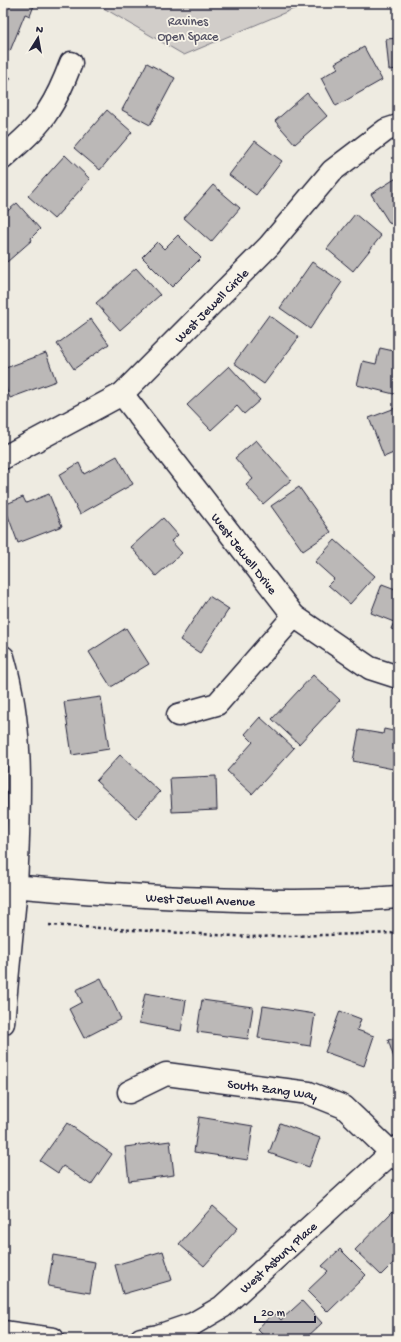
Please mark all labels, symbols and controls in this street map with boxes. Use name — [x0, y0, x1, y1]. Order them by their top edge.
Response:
park label: Ravines Open Space — [158, 15, 219, 45]
north arrow — [18, 18, 58, 58]
text: N — [35, 24, 44, 37]
street label: West Jewell Circle — [172, 266, 253, 347]
street label: West Jewell Drive — [207, 511, 279, 598]
street label: West Jewell Avenue — [145, 891, 256, 910]
street label: South Zang Way — [226, 1077, 320, 1106]
street label: West Asbury Place — [238, 1219, 321, 1297]
scale bar — [255, 1298, 315, 1324]
text: 20 m — [261, 1307, 286, 1321]

